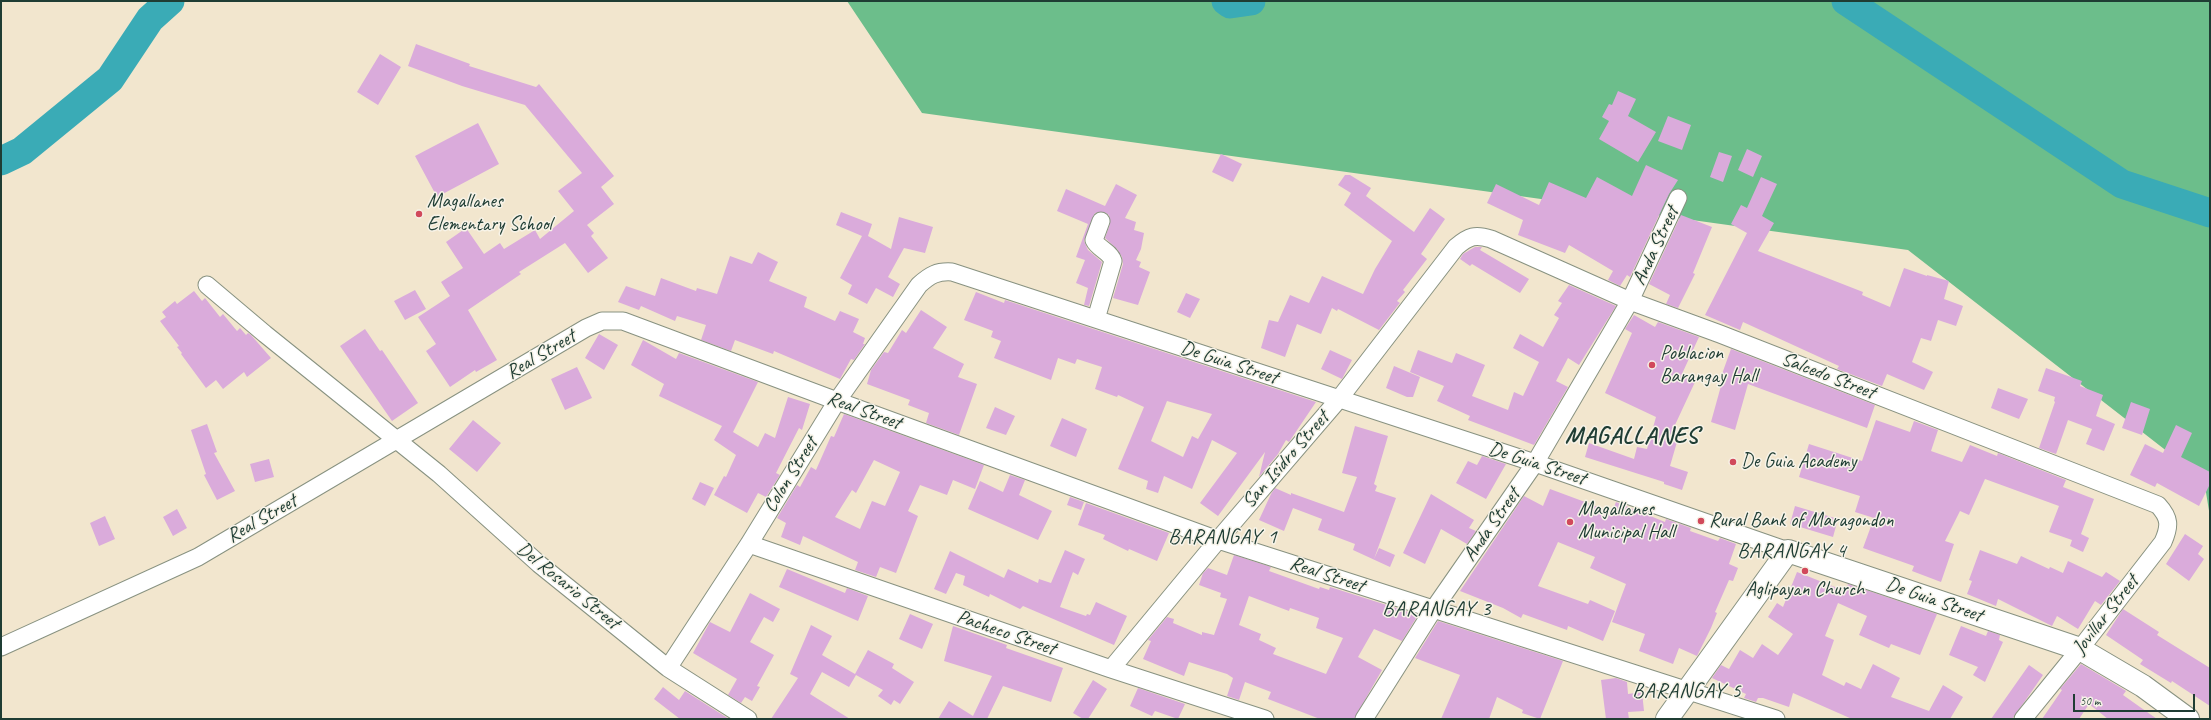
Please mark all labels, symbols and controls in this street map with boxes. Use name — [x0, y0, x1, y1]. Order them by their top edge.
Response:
place label: Magallanes Elementary School — [427, 190, 552, 237]
street label: Anda Street — [1627, 203, 1685, 289]
marker: Magallanes Elementary School — [414, 209, 424, 219]
street label: Real Street — [502, 325, 580, 385]
street label: De Guia Street — [1177, 336, 1281, 390]
place label: Poblacion Barangay Hall — [1660, 342, 1757, 389]
street label: Salcedo Street — [1778, 347, 1878, 405]
marker: Poblacion Barangay Hall — [1647, 360, 1657, 370]
street label: Real Street — [824, 387, 904, 435]
street label: San Isidro Street — [1237, 406, 1335, 514]
district label: MAGALLANES — [1565, 423, 1699, 451]
street label: Colon Street — [758, 433, 824, 517]
street label: De Guia Street — [1485, 437, 1589, 491]
place label: De Guia Academy — [1741, 450, 1856, 474]
marker: De Guia Academy — [1728, 457, 1738, 467]
street label: Anda Street — [1458, 484, 1526, 566]
street label: Real Street — [223, 489, 301, 549]
place label: Magallanes Municipal Hall — [1578, 498, 1674, 545]
place label: Rural Bank of Maragondon — [1709, 509, 1893, 533]
marker: Rural Bank of Maragondon — [1696, 516, 1706, 526]
marker: Magallanes Municipal Hall — [1565, 517, 1575, 527]
district label: BARANGAY 1 — [1169, 524, 1277, 550]
street label: Del Rosario Street — [512, 537, 624, 635]
district label: BARANGAY 4 — [1738, 538, 1846, 564]
street label: Real Street — [1287, 552, 1367, 598]
marker: Aglipayan Church — [1800, 566, 1810, 576]
street label: Jovillar Street — [2068, 571, 2144, 659]
street label: De Guia Street — [1883, 572, 1985, 628]
place label: Aglipayan Church — [1746, 578, 1864, 602]
district label: BARANGAY 3 — [1383, 596, 1491, 622]
street label: Pacheco Street — [953, 605, 1059, 661]
district label: BARANGAY 5 — [1633, 678, 1741, 704]
scale bar — [2075, 686, 2197, 712]
text: 50 m — [2080, 693, 2100, 709]

